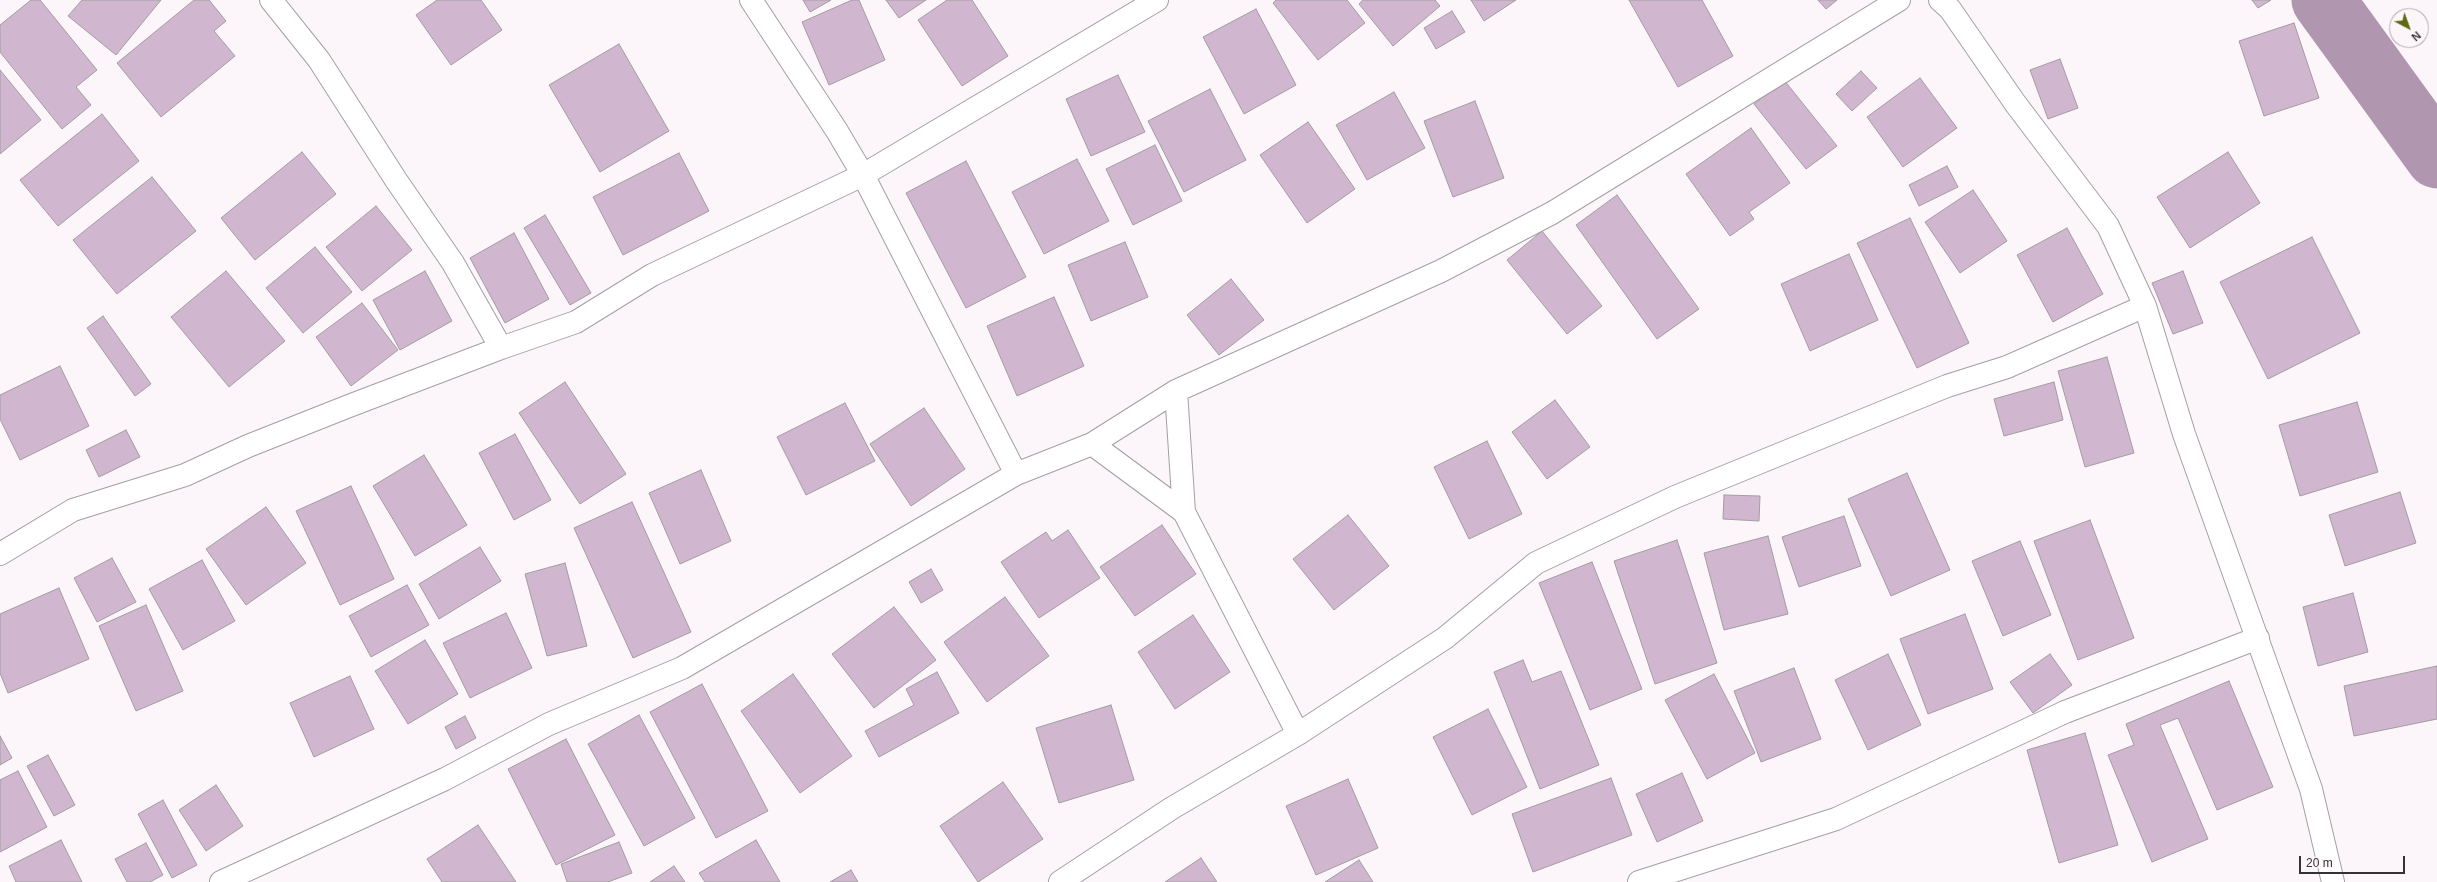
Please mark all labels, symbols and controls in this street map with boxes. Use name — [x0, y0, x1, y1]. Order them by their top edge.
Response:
north arrow — [2389, 8, 2429, 48]
text: N — [2409, 29, 2423, 43]
scale bar — [2301, 848, 2407, 874]
text: 20 m — [2306, 856, 2333, 870]

